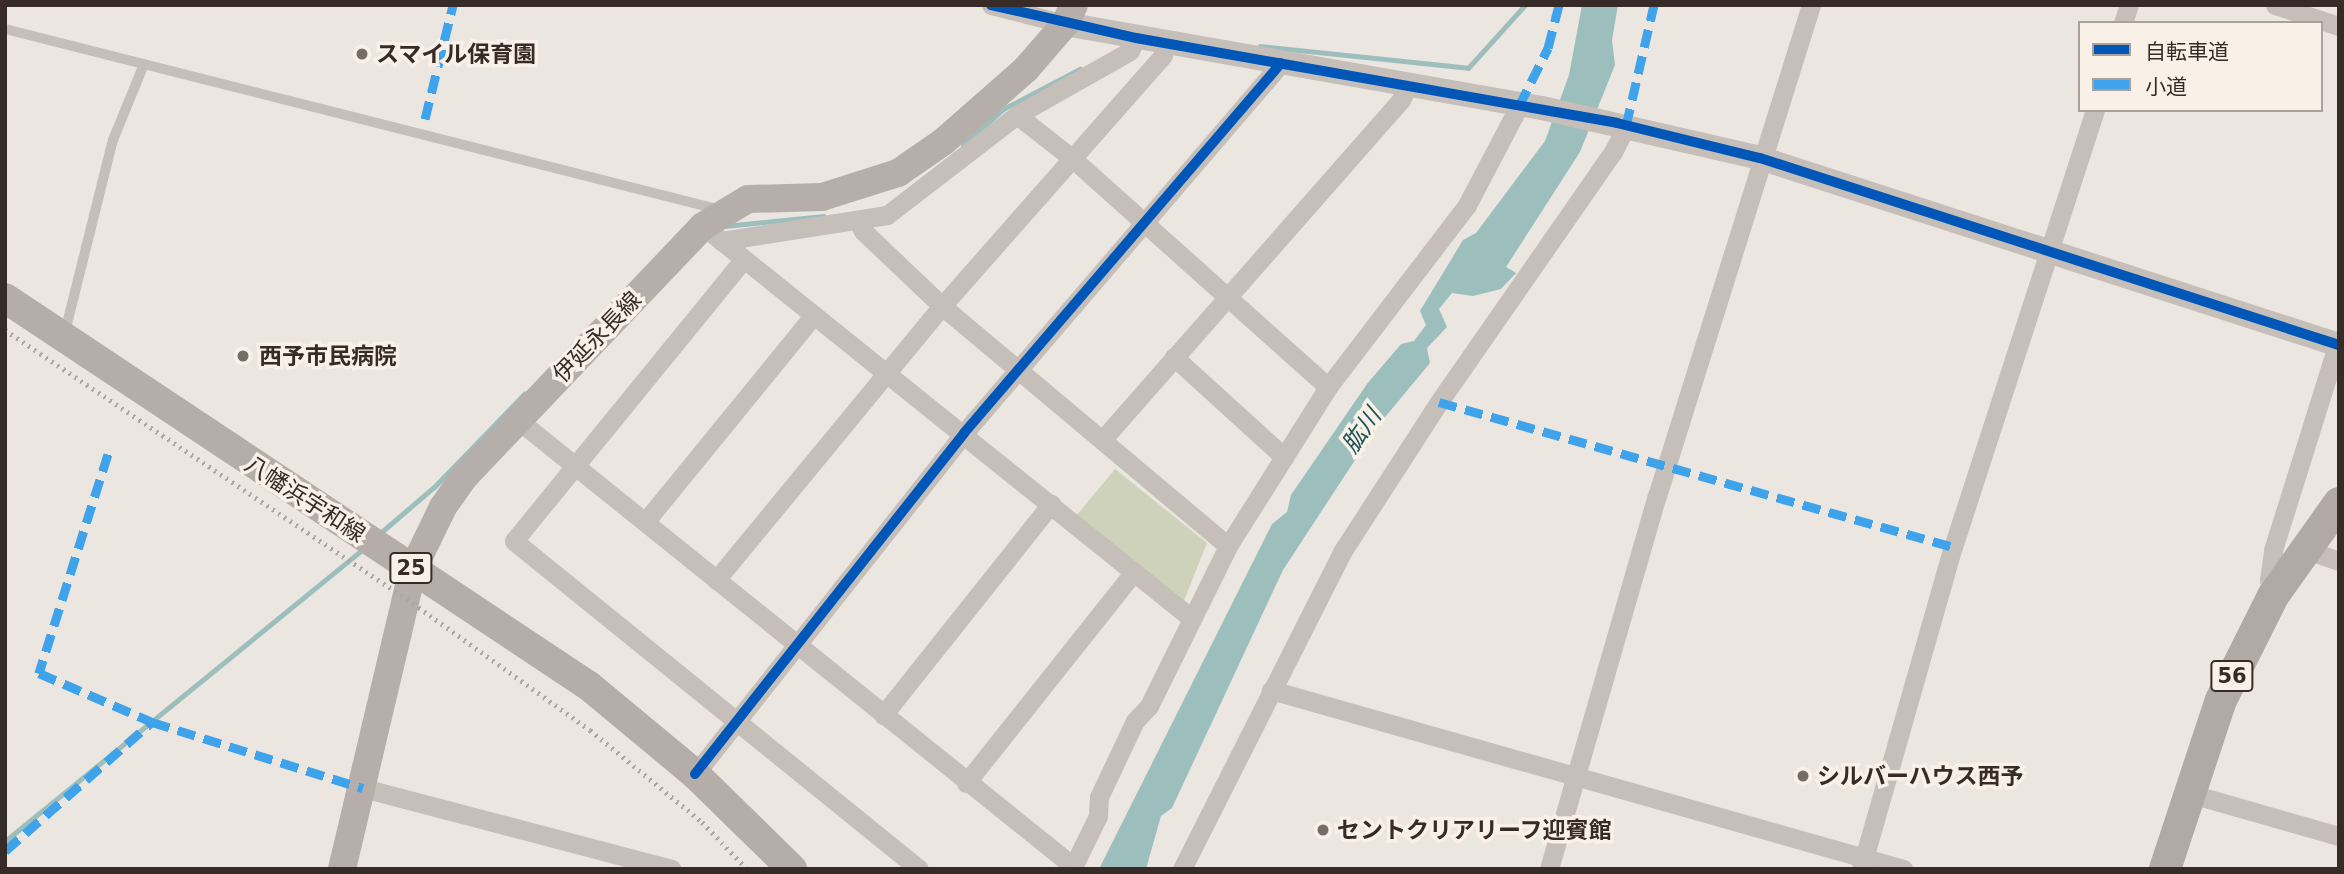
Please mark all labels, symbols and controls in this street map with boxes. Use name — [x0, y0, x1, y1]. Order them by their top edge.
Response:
legend — [2078, 21, 2323, 112]
place label: スマイル保育園 — [376, 40, 537, 68]
text: 自転車道 — [2145, 40, 2229, 64]
marker: スマイル保育園 — [354, 46, 370, 62]
text: 小道 — [2145, 75, 2187, 99]
street label: 伊延永長線 — [547, 286, 647, 388]
place label: 西予市民病院 — [259, 342, 397, 370]
marker: 西予市民病院 — [233, 346, 253, 366]
water label: 肱川 — [1336, 403, 1388, 459]
street label: 八幡浜宇和線 — [240, 450, 370, 548]
road number: 25 — [388, 550, 434, 586]
road number: 56 — [2209, 658, 2255, 694]
place label: シルバーハウス西予 — [1817, 762, 2024, 790]
marker: シルバーハウス西予 — [1795, 768, 1811, 784]
place label: セントクリアリーフ迎賓館 — [1337, 816, 1613, 844]
marker: セントクリアリーフ迎賓館 — [1315, 822, 1331, 838]

